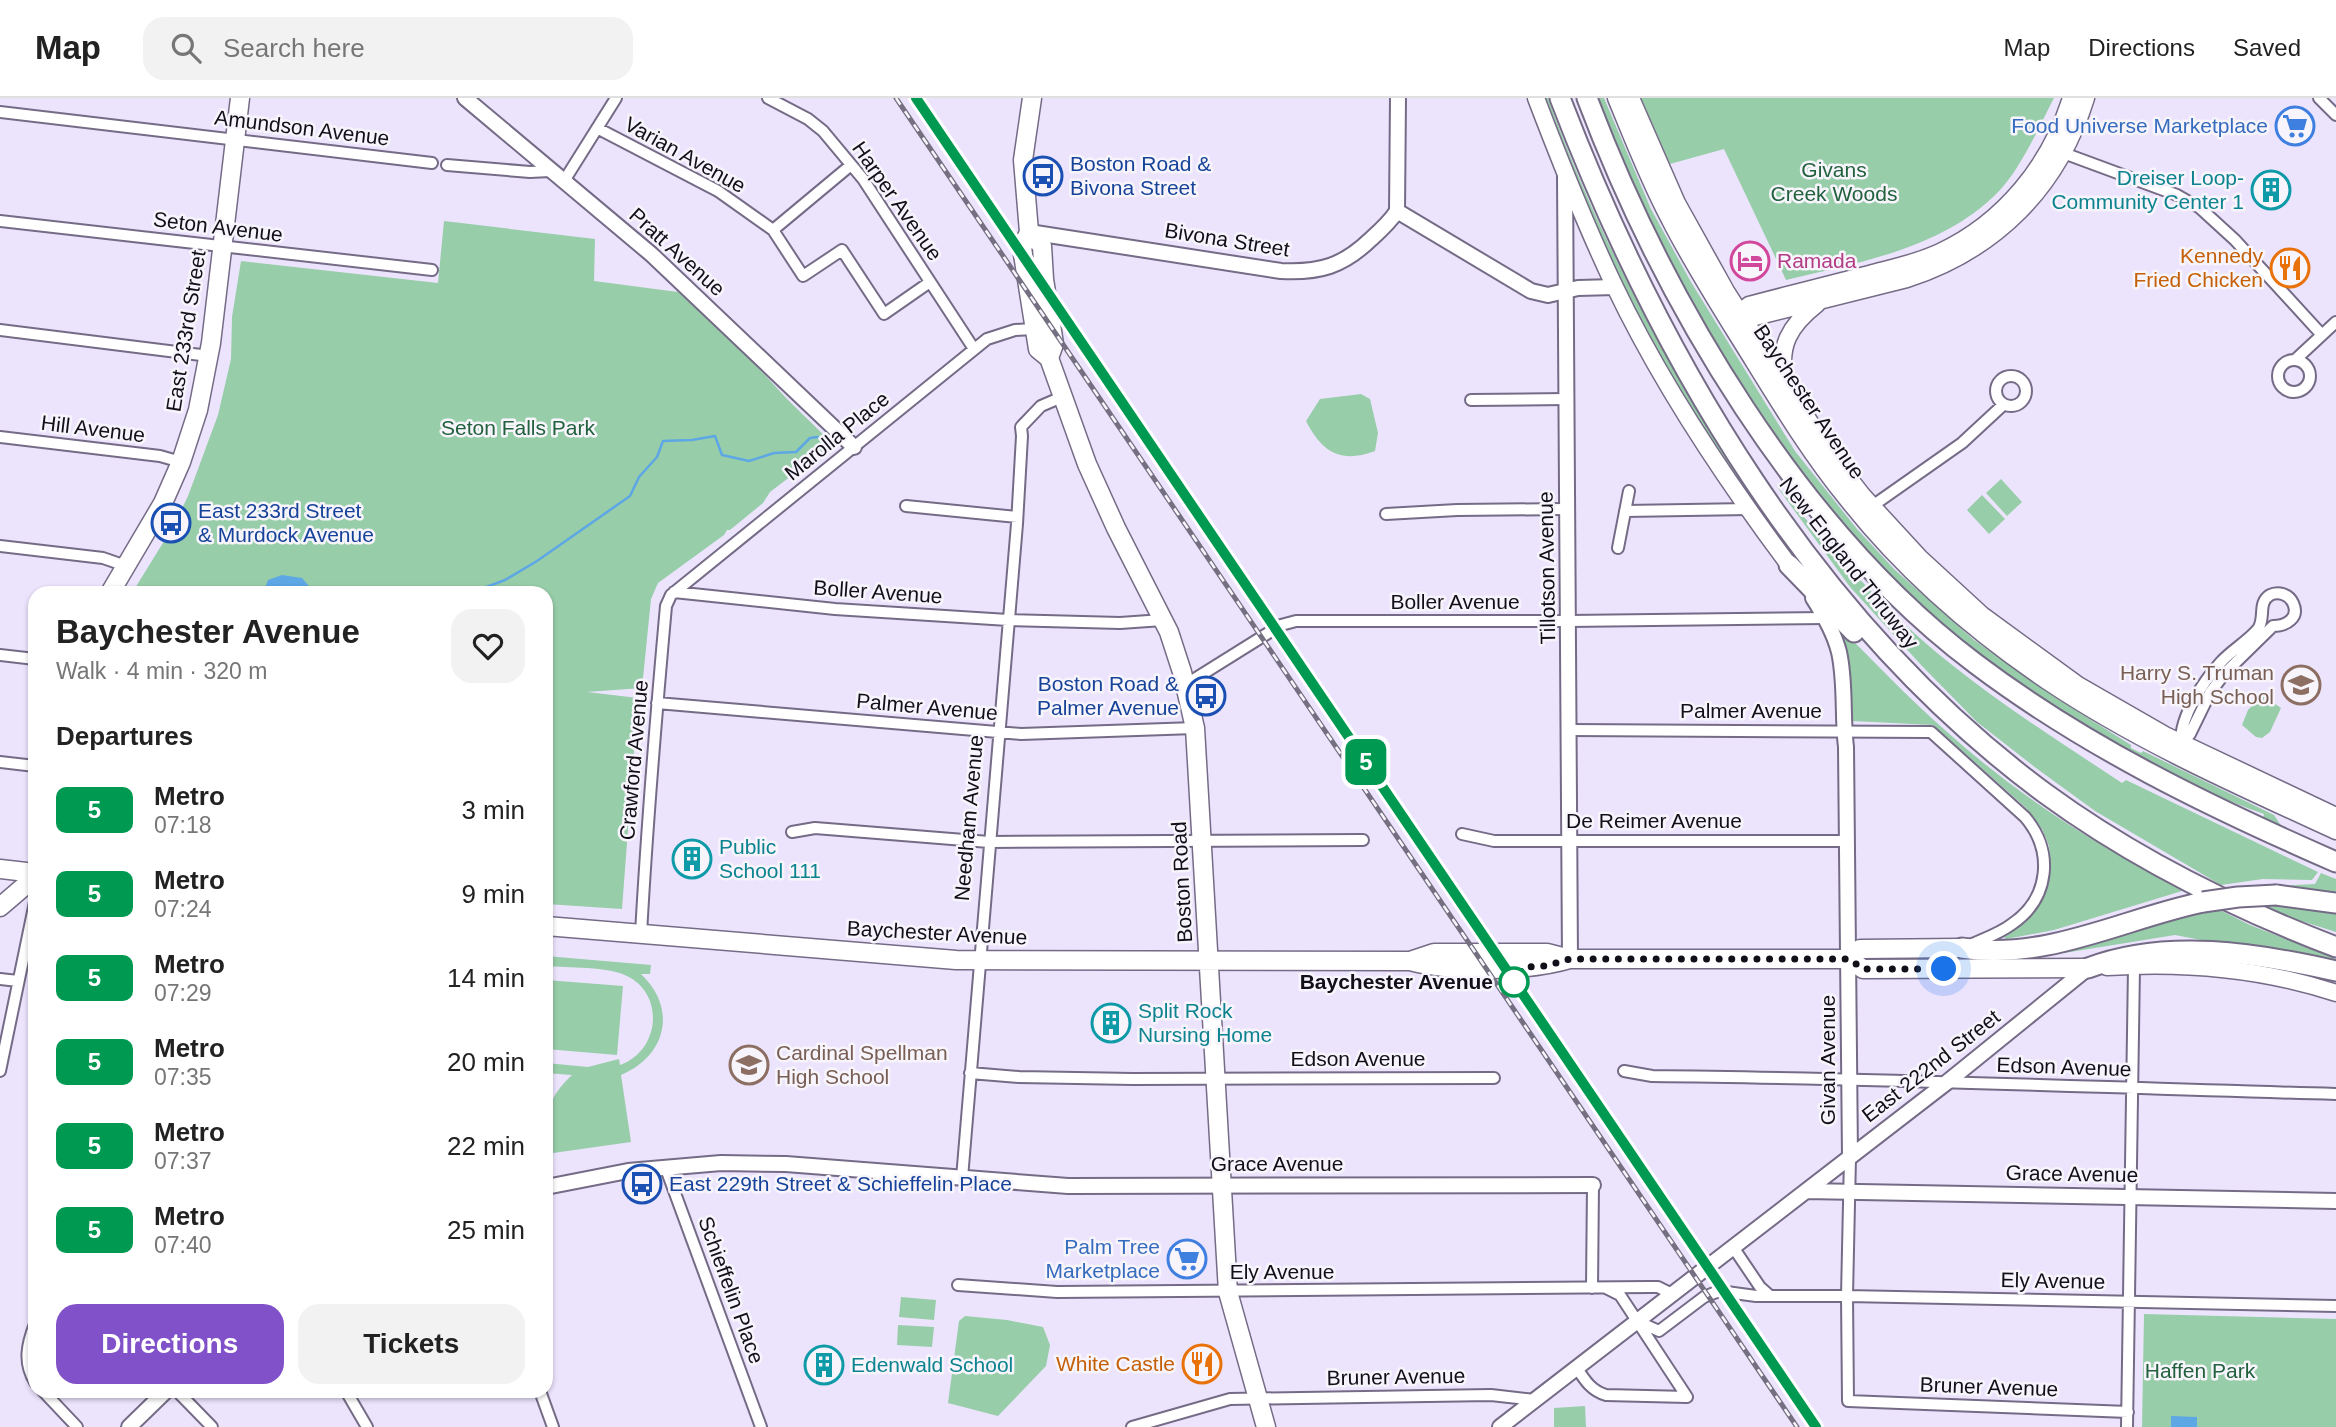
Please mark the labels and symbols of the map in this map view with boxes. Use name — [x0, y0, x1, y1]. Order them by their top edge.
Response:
street label: Amundson Avenue — [213, 105, 391, 150]
supermarket icon: Food Universe Marketplace — [2274, 105, 2316, 147]
street label: Varian Avenue — [621, 112, 750, 197]
place label: Food Universe Marketplace — [2011, 114, 2268, 137]
street label: Harper Avenue — [848, 137, 947, 265]
place label: Boston Road & Bivona Street — [1070, 152, 1211, 199]
bus stop icon: Boston Road & Bivona Street — [1022, 155, 1064, 197]
park label: Givans Creek Woods — [1771, 158, 1897, 205]
place label: Dreiser Loop- Community Center 1 — [2051, 166, 2244, 213]
building icon: Dreiser Loop- Community Center 1 — [2250, 169, 2292, 211]
street label: Pratt Avenue — [625, 203, 730, 300]
street label: Seton Avenue — [152, 207, 284, 246]
street label: Bivona Street — [1163, 218, 1291, 261]
hotel icon: Ramada — [1729, 240, 1771, 282]
place label: Kennedy Fried Chicken — [2133, 244, 2263, 291]
restaurant icon: Kennedy Fried Chicken — [2269, 247, 2311, 289]
street label: East 233rd Street — [161, 248, 210, 413]
place label: Ramada — [1777, 249, 1857, 272]
street label: Baychester Avenue — [1749, 320, 1869, 483]
street label: Marolla Place — [780, 387, 893, 485]
street label: Hill Avenue — [40, 411, 146, 446]
park label: Seton Falls Park — [441, 416, 596, 439]
street label: New England Thruway — [1775, 473, 1924, 653]
street label: Tillotson Avenue — [1534, 491, 1559, 645]
place label: East 233rd Street & Murdock Avenue — [198, 499, 374, 546]
bus stop icon: East 233rd Street & Murdock Avenue — [150, 502, 192, 544]
street label: Boller Avenue — [813, 576, 943, 607]
street label: Boller Avenue — [1390, 590, 1520, 613]
place label: Harry S. Truman High School — [2120, 661, 2274, 708]
school or university icon: Harry S. Truman High School — [2280, 664, 2322, 706]
place label: Boston Road & Palmer Avenue — [1037, 672, 1179, 719]
bus stop icon: Boston Road & Palmer Avenue — [1185, 675, 1227, 717]
street label: Crawford Avenue — [615, 679, 652, 841]
street label: Palmer Avenue — [855, 689, 999, 724]
street label: Palmer Avenue — [1680, 699, 1822, 722]
street label: Needham Avenue — [950, 734, 987, 902]
line badge: 5 — [1343, 739, 1389, 785]
street label: De Reimer Avenue — [1566, 809, 1742, 832]
street label: Boston Road — [1167, 821, 1196, 943]
place label: Public School 111 — [719, 835, 821, 882]
building icon: Public School 111 — [671, 838, 713, 880]
street label: Baychester Avenue — [846, 916, 1028, 949]
your location — [1926, 951, 1961, 986]
marker: Baychester Avenue — [1499, 967, 1529, 997]
place label: Baychester Avenue — [1300, 970, 1493, 993]
street label: Givan Avenue — [1816, 995, 1839, 1125]
place label: Split Rock Nursing Home — [1138, 999, 1272, 1046]
building icon: Split Rock Nursing Home — [1090, 1002, 1132, 1044]
street label: East 222nd Street — [1857, 1005, 2004, 1126]
place label: Cardinal Spellman High School — [776, 1041, 948, 1088]
school or university icon: Cardinal Spellman High School — [728, 1044, 770, 1086]
street label: Edson Avenue — [1290, 1047, 1426, 1070]
street label: Edson Avenue — [1996, 1053, 2132, 1080]
street label: Grace Avenue — [1211, 1152, 1343, 1175]
street label: Grace Avenue — [2005, 1161, 2139, 1186]
bus stop icon: East 229th Street & Schieffelin Place — [621, 1163, 663, 1205]
place label: East 229th Street & Schieffelin Place — [669, 1172, 1012, 1195]
street label: Schieffelin Place — [694, 1213, 769, 1367]
place label: Palm Tree Marketplace — [1046, 1235, 1160, 1282]
supermarket icon: Palm Tree Marketplace — [1166, 1238, 1208, 1280]
street label: Ely Avenue — [1230, 1260, 1334, 1283]
street label: Ely Avenue — [2000, 1268, 2106, 1293]
restaurant icon: White Castle — [1181, 1343, 1223, 1385]
building icon: Edenwald School — [803, 1344, 845, 1386]
place label: White Castle — [1056, 1352, 1175, 1375]
place label: Edenwald School — [851, 1353, 1013, 1376]
park label: Haffen Park — [2145, 1359, 2256, 1382]
street label: Bruner Avenue — [1327, 1364, 1465, 1389]
street label: Bruner Avenue — [1919, 1373, 2059, 1400]

